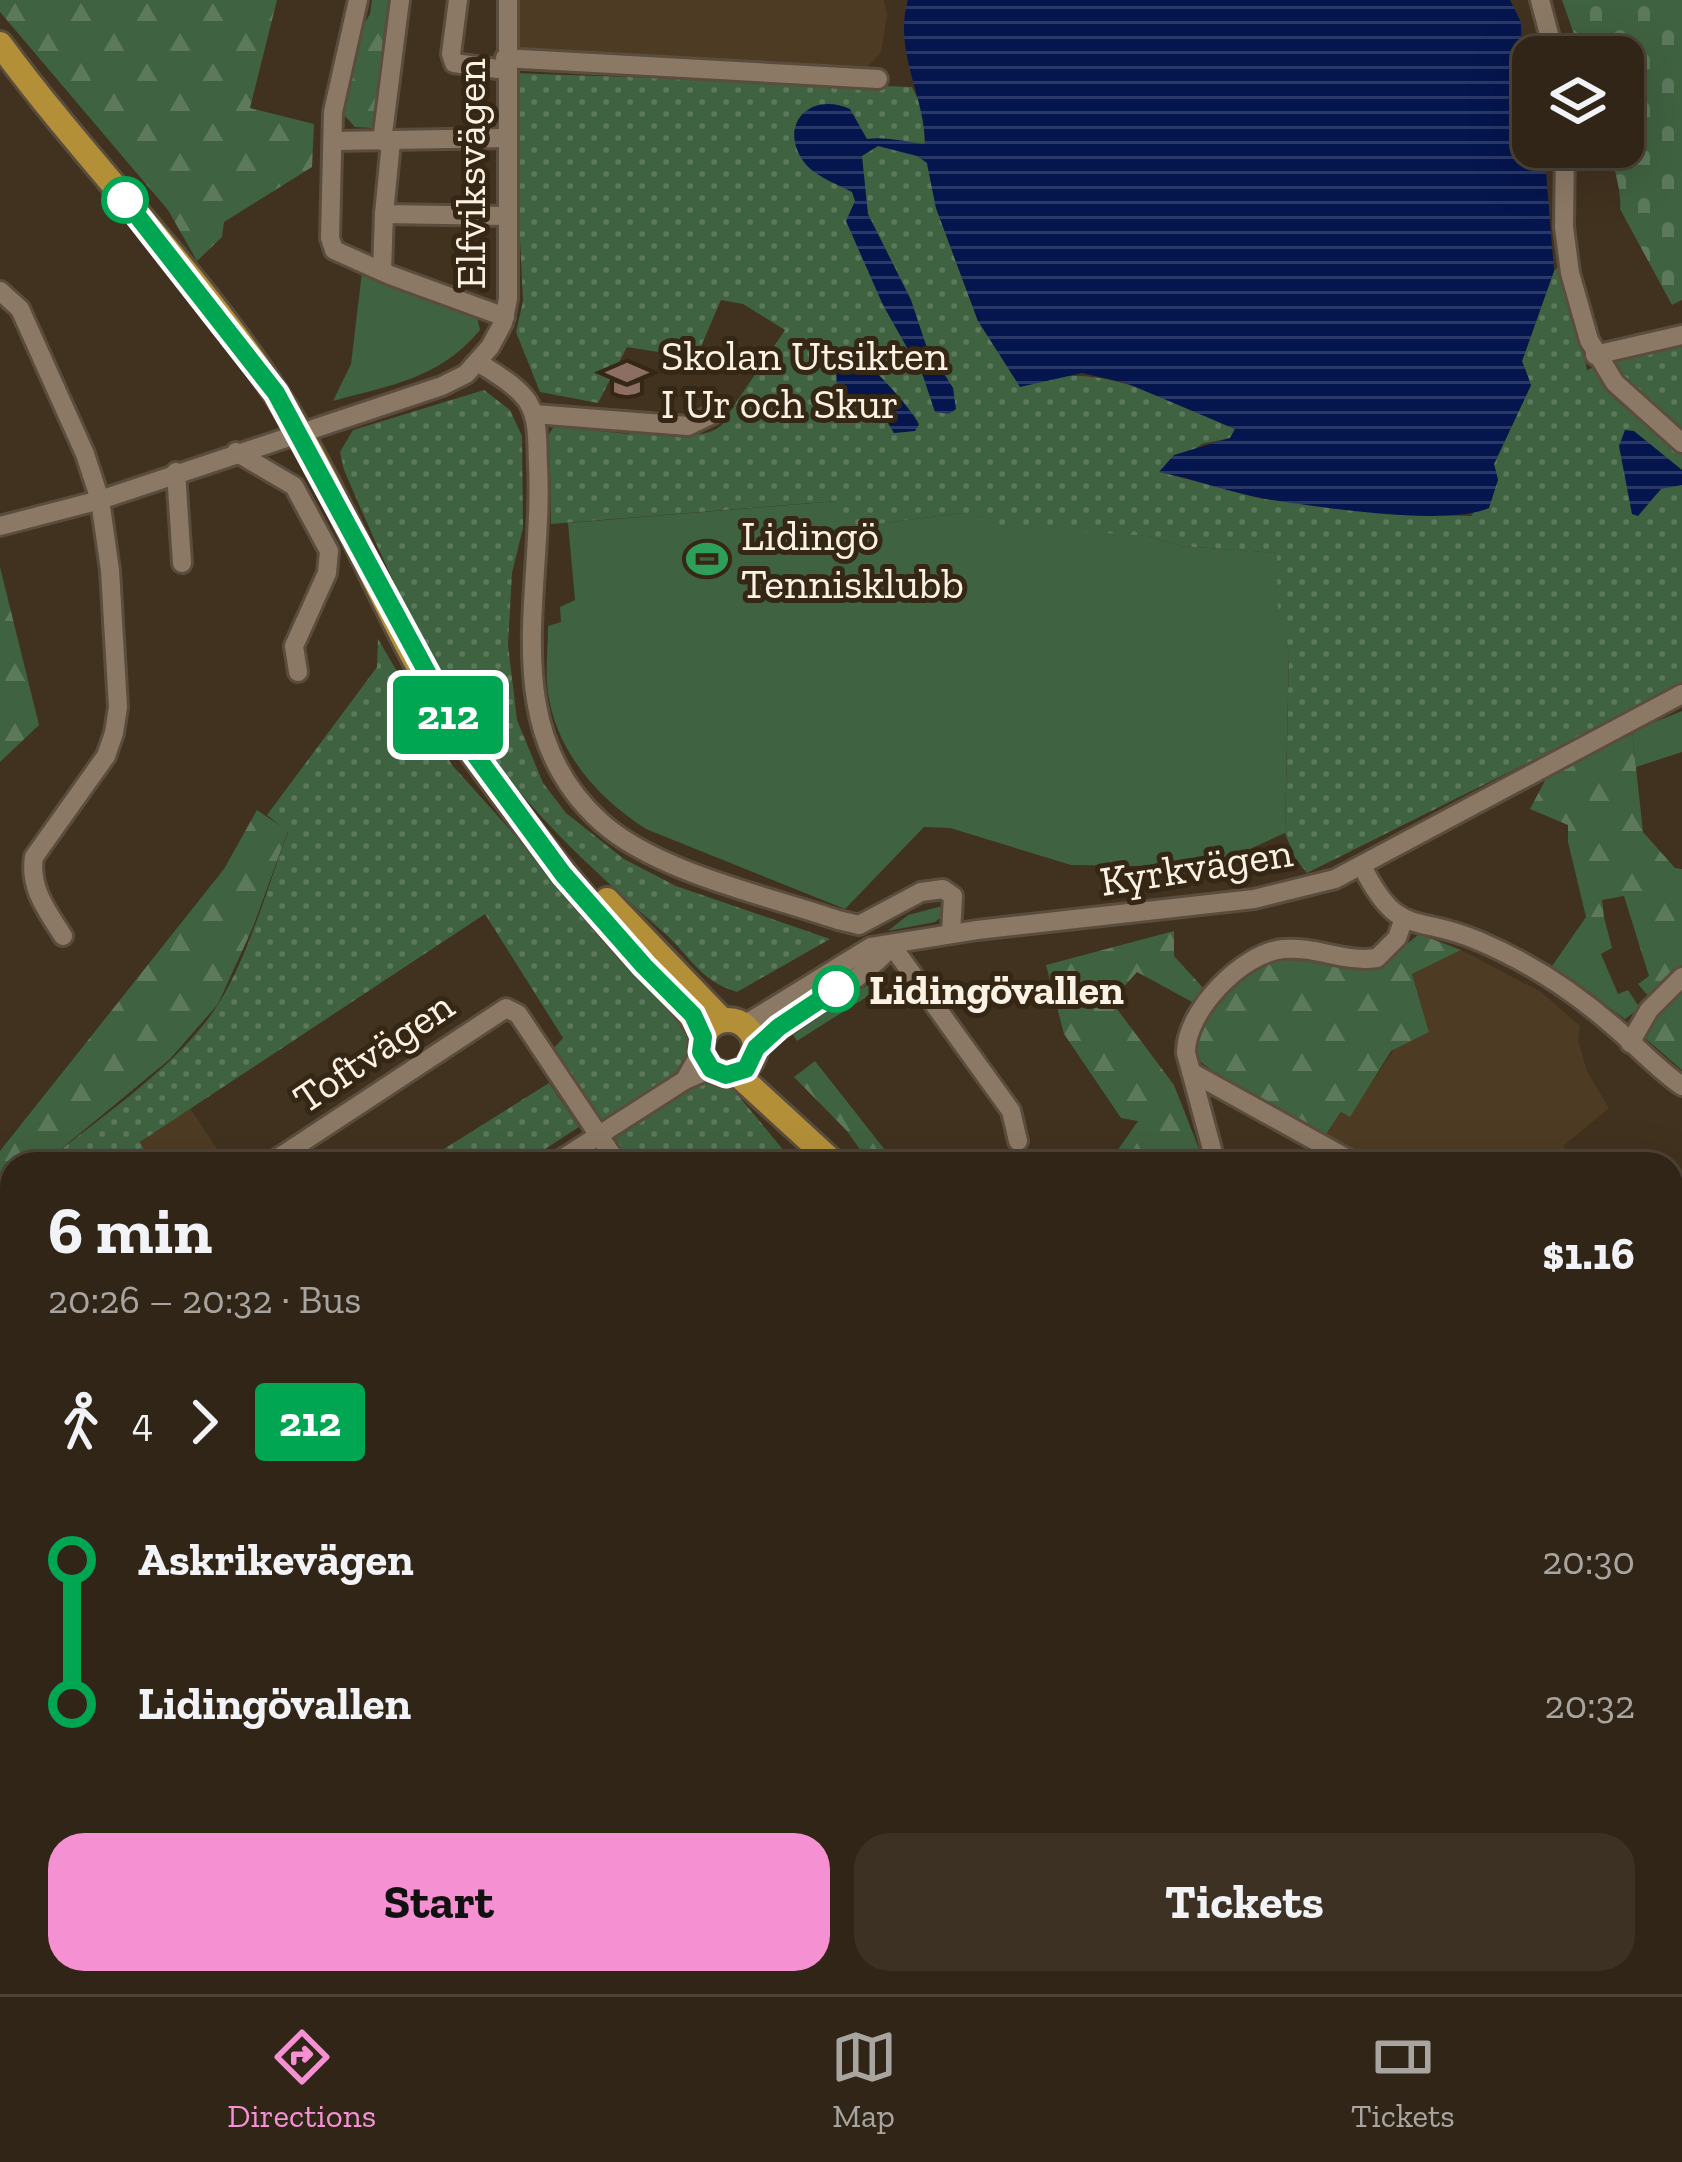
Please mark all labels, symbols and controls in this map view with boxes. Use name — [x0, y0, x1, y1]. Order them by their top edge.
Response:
map controls — [1512, 36, 1644, 168]
button: layers — [1512, 36, 1644, 168]
street label: Elfviksvägen — [445, 58, 496, 290]
unlabelled marker — [103, 178, 147, 222]
place label: Skolan Utsikten I Ur och Skur — [661, 330, 948, 429]
school or university icon: Skolan Utsikten I Ur och Skur — [604, 356, 650, 402]
place label: Lidingö Tennisklubb — [741, 510, 964, 609]
sports icon: Lidingö Tennisklubb — [684, 536, 730, 582]
line badge: 212 — [379, 676, 517, 754]
text: 212 — [417, 689, 479, 740]
street label: Kyrkvägen — [1096, 826, 1296, 907]
place label: Lidingövallen — [869, 964, 1124, 1015]
marker: Lidingövallen — [814, 967, 858, 1011]
street label: Toftvägen — [283, 979, 463, 1124]
text: 6 min — [48, 1191, 212, 1270]
text: $1.16 — [1542, 1227, 1635, 1281]
text: 20:26 – 20:32 · Bus — [48, 1276, 361, 1323]
icon: walk — [48, 1389, 114, 1455]
icon: forward — [171, 1389, 237, 1455]
text: 212 — [279, 1396, 341, 1447]
text: 4 — [132, 1399, 153, 1446]
text: Askrikevägen — [138, 1533, 414, 1587]
text: 20:30 — [1542, 1537, 1635, 1584]
text: Lidingövallen — [138, 1677, 411, 1731]
text: 20:32 — [1545, 1681, 1635, 1728]
button: Start — [48, 1833, 830, 1971]
button: Tickets — [854, 1833, 1635, 1971]
tab: Directions — [227, 2024, 376, 2135]
tab: Map — [831, 2024, 897, 2135]
tab: Tickets — [1351, 2024, 1455, 2135]

